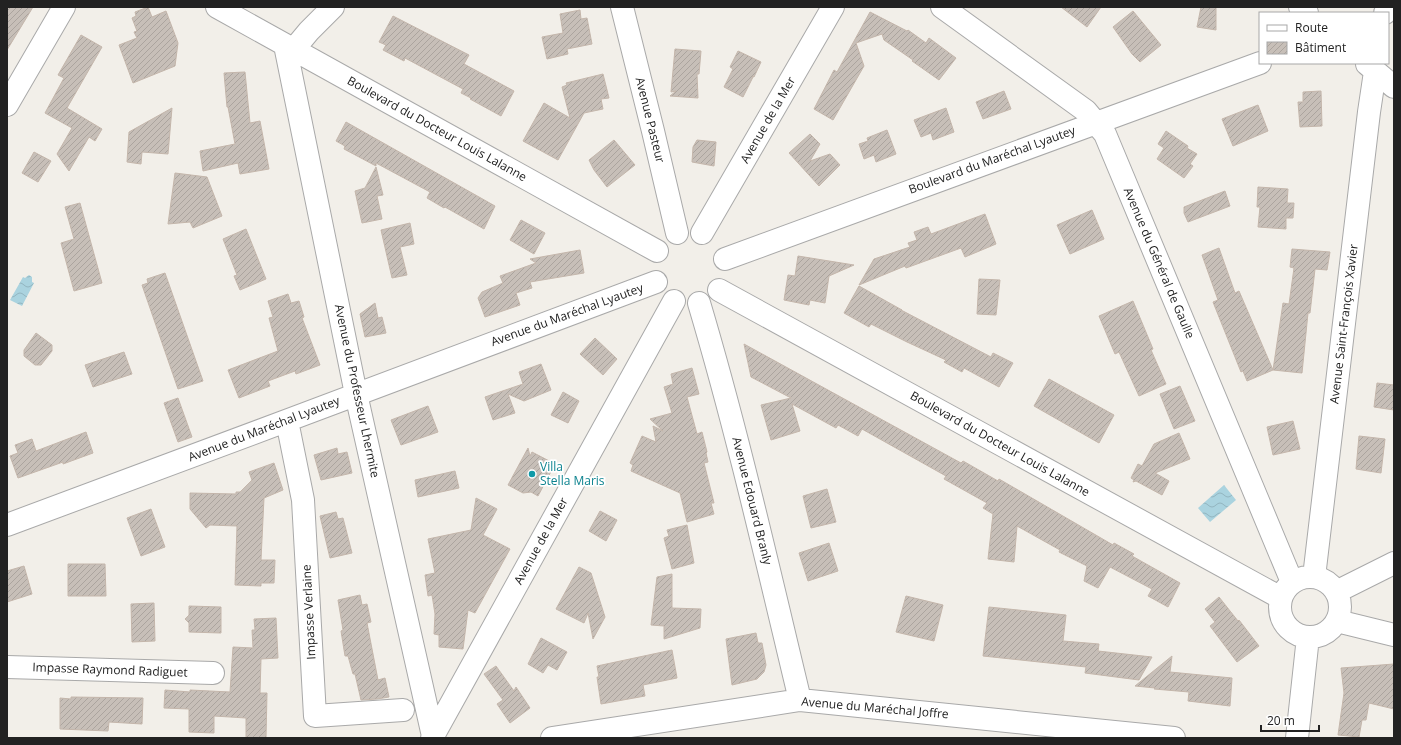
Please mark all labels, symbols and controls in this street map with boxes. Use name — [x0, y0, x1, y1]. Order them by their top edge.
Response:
legend — [1259, 12, 1389, 64]
text: Route — [1295, 19, 1328, 36]
text: Bâtiment — [1295, 39, 1346, 56]
street label: Boulevard du Docteur Louis Lalanne — [344, 72, 530, 185]
street label: Avenue de la Mer — [736, 73, 799, 166]
street label: Avenue Pasteur — [632, 75, 669, 165]
street label: Boulevard du Maréchal Lyautey — [906, 121, 1078, 198]
street label: Avenue du Général de Gaulle — [1120, 185, 1199, 341]
street label: Avenue Saint-François Xavier — [1325, 243, 1362, 405]
street label: Avenue du Maréchal Lyautey — [488, 279, 646, 350]
street label: Avenue du Professeur Lhermite — [331, 303, 384, 479]
street label: Boulevard du Docteur Louis Lalanne — [907, 387, 1093, 500]
street label: Avenue du Maréchal Lyautey — [186, 391, 343, 465]
street label: Avenue Edouard Branly — [728, 435, 777, 568]
place label: Villa Stella Maris — [540, 458, 605, 489]
marker: Villa Stella Maris — [527, 469, 537, 479]
street label: Avenue de la Mer — [510, 494, 572, 587]
street label: Impasse Verlaine — [298, 564, 319, 660]
street label: Impasse Raymond Radiguet — [32, 658, 188, 681]
street label: Avenue du Maréchal Joffre — [801, 693, 950, 722]
scale bar — [1261, 707, 1319, 733]
text: 20 m — [1267, 712, 1295, 729]

